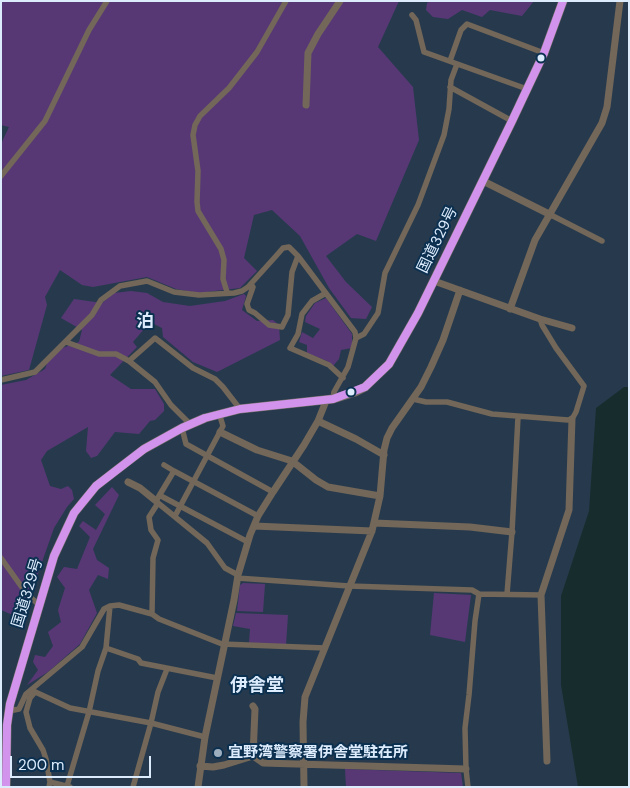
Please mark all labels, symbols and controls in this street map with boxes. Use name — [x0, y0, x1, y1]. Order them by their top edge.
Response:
unlabelled marker — [536, 53, 546, 63]
street label: 国道329号 — [414, 204, 462, 276]
district label: 泊 — [136, 311, 154, 333]
unlabelled marker — [346, 387, 356, 397]
street label: 国道329号 — [9, 556, 47, 630]
district label: 伊舎堂 — [230, 675, 284, 697]
place label: 宜野湾警察署伊舎堂駐在所 — [228, 744, 408, 762]
scale bar — [12, 746, 154, 778]
marker: 宜野湾警察署伊舎堂駐在所 — [212, 747, 224, 759]
text: 200 m — [18, 755, 64, 775]

